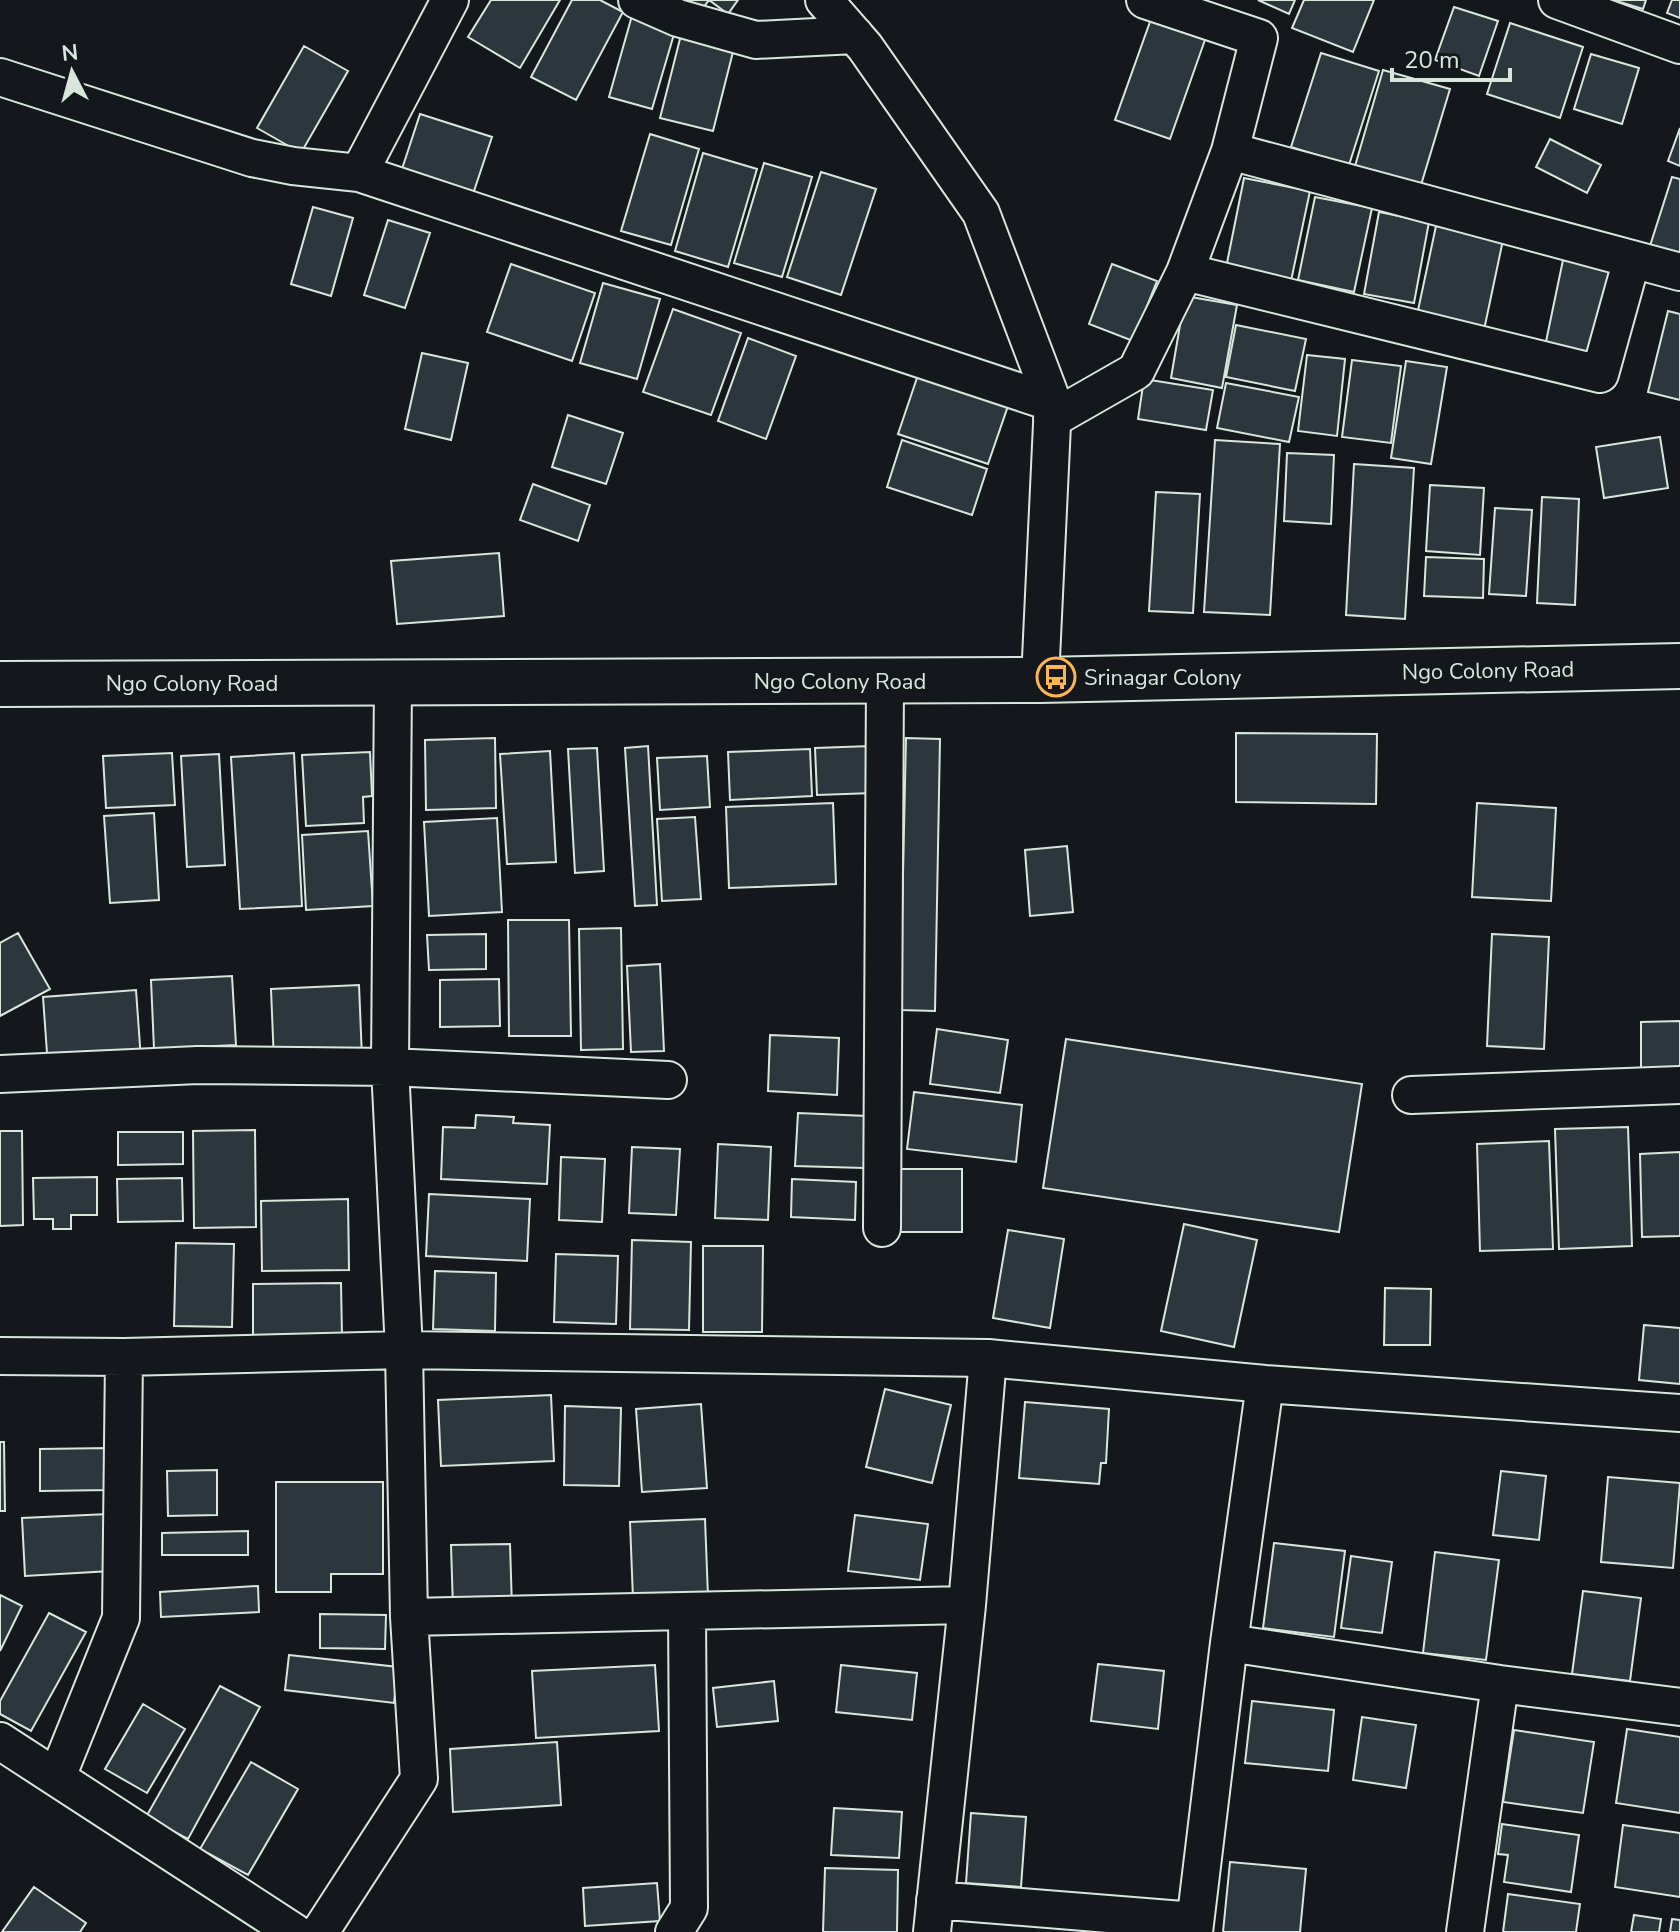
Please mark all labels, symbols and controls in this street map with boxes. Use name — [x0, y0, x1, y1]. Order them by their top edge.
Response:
north arrow — [32, 32, 112, 112]
scale bar — [1392, 32, 1510, 82]
text: N — [60, 37, 80, 69]
text: 20 m — [1404, 44, 1460, 76]
street label: Ngo Colony Road — [1402, 654, 1575, 688]
bus stop icon: Srinagar Colony — [1035, 656, 1077, 698]
place label: Srinagar Colony — [1084, 663, 1242, 693]
street label: Ngo Colony Road — [754, 667, 926, 697]
street label: Ngo Colony Road — [106, 669, 278, 699]

